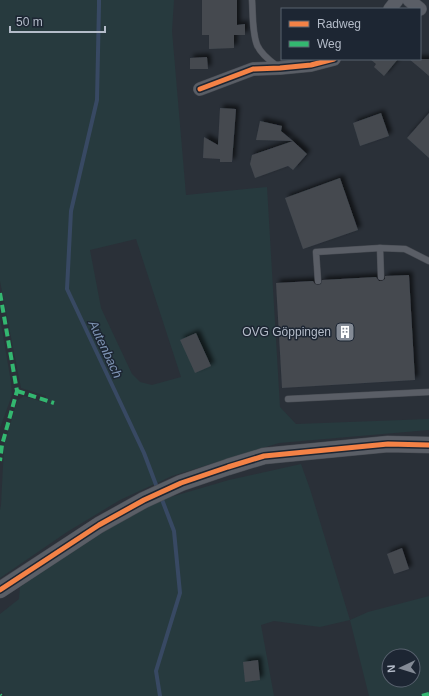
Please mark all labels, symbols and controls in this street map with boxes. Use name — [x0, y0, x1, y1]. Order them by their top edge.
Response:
scale bar — [10, 8, 105, 34]
legend — [281, 8, 421, 60]
text: 50 m — [16, 15, 43, 29]
text: Radweg — [317, 17, 361, 31]
text: Weg — [317, 37, 341, 51]
water label: Autenbach — [85, 317, 125, 381]
building icon: OVG Göppingen — [334, 321, 356, 343]
place label: OVG Göppingen — [242, 325, 331, 339]
north arrow — [381, 648, 421, 688]
text: N — [385, 664, 397, 673]

